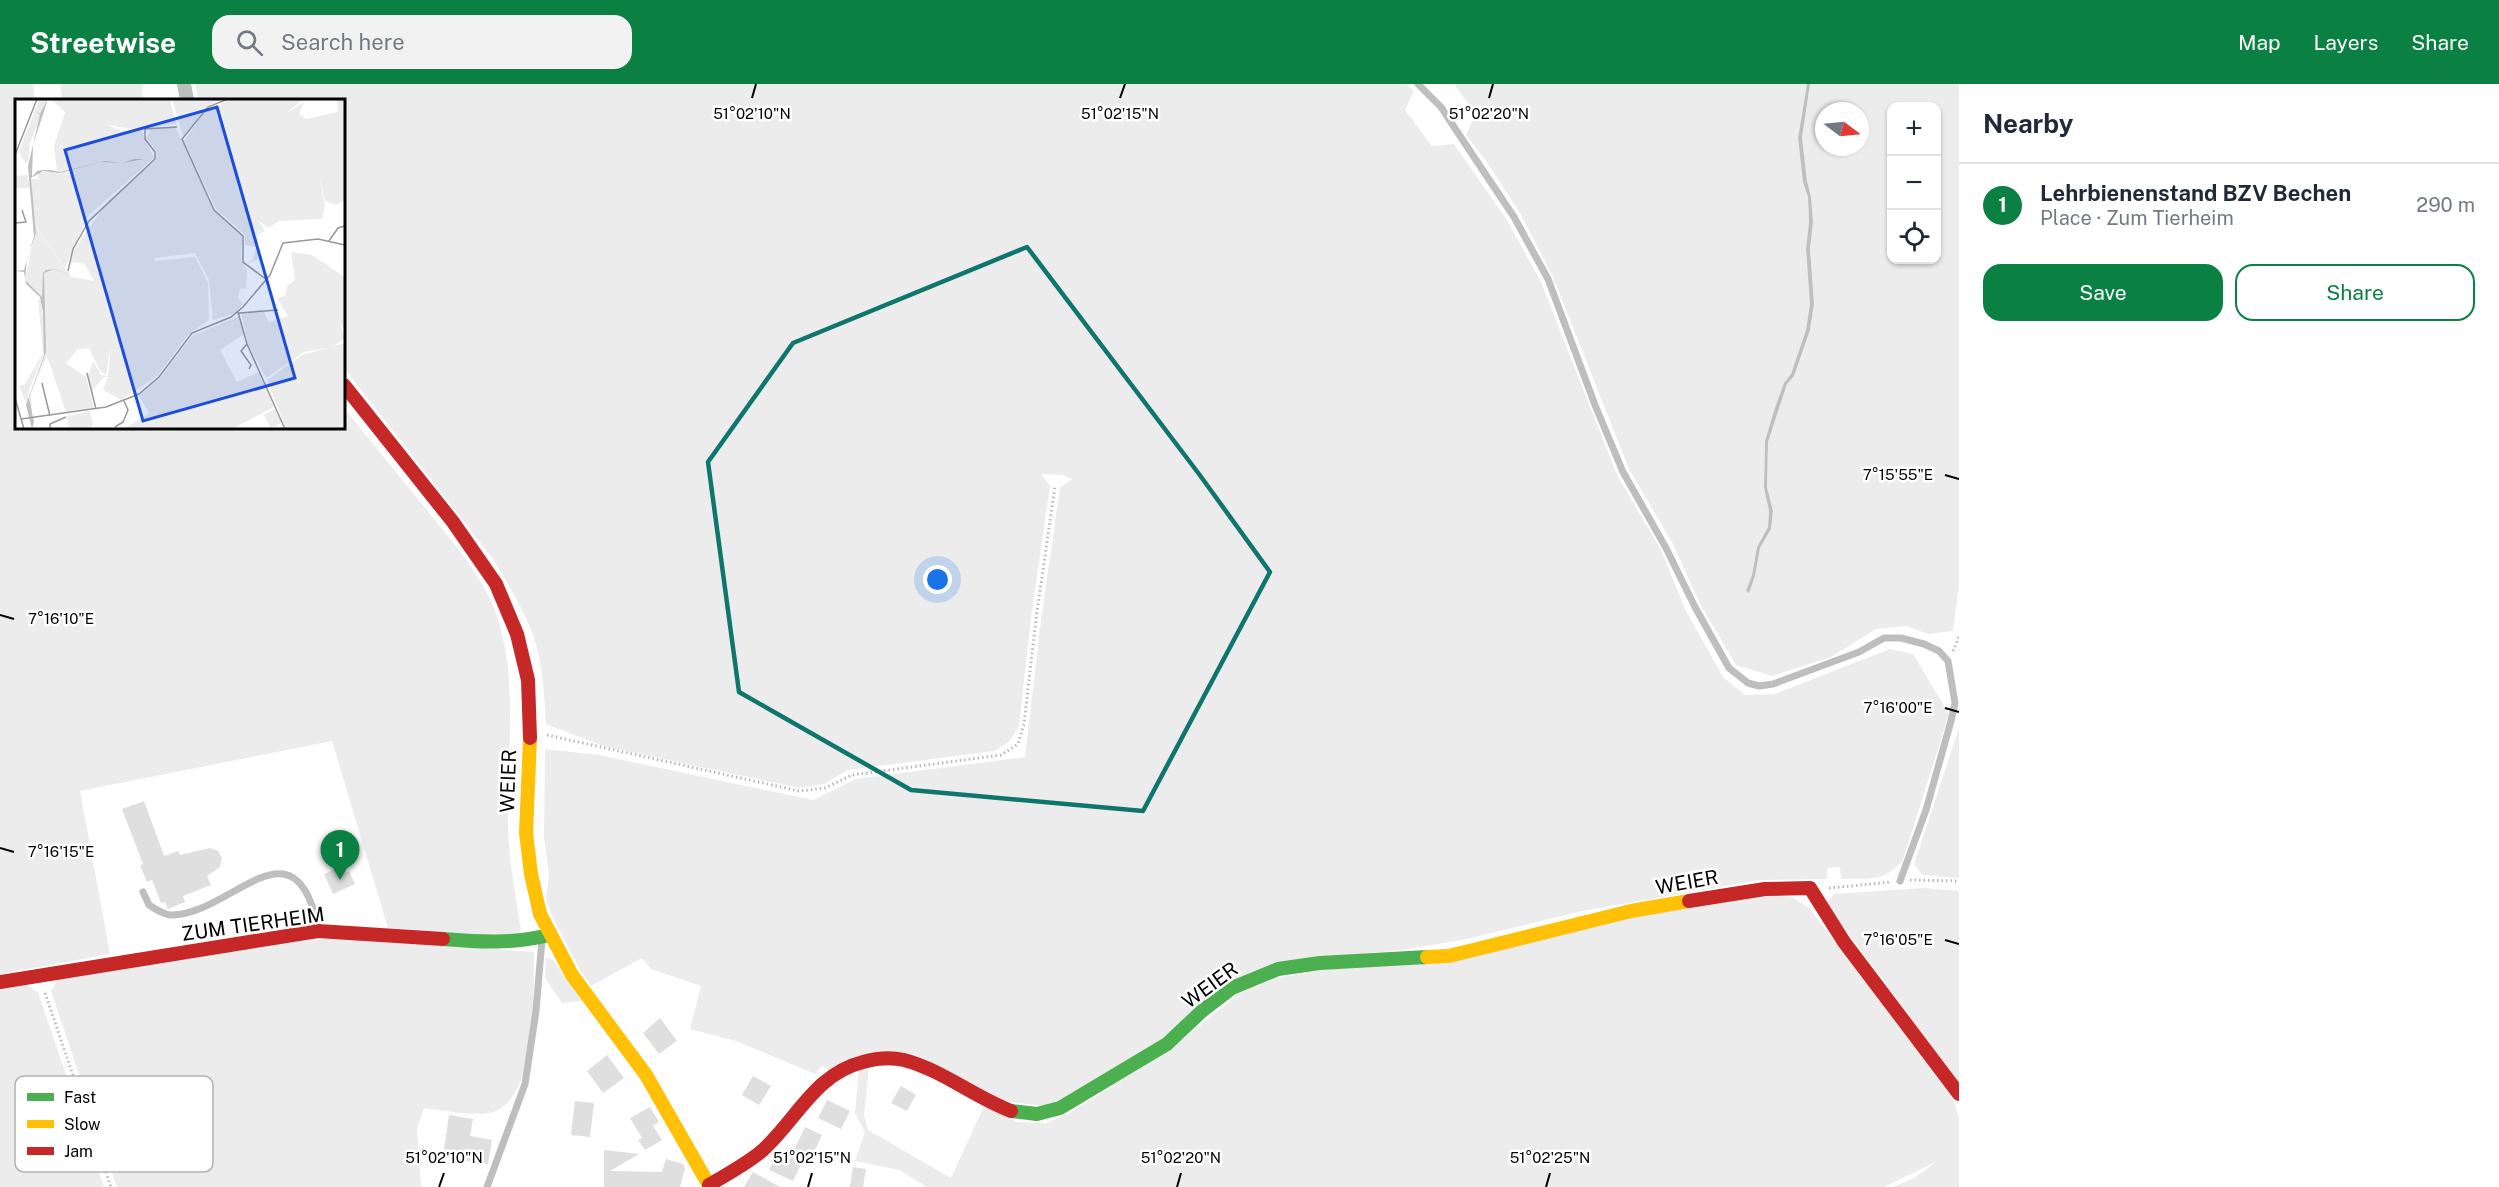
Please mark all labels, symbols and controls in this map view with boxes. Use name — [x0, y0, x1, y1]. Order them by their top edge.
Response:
search box — [212, 15, 632, 69]
text: Streetwise — [30, 26, 176, 59]
icon: search — [233, 26, 266, 59]
text: Search here — [281, 29, 405, 55]
text: Map — [2238, 30, 2281, 55]
text: Layers — [2314, 30, 2378, 55]
text: Share — [2411, 30, 2469, 55]
inset map — [15, 99, 345, 429]
north arrow — [1815, 102, 1869, 156]
map controls — [1887, 102, 1941, 264]
button: + — [1887, 102, 1941, 156]
text: 51°02'10"N — [713, 105, 791, 122]
text: 51°02'15"N — [1081, 105, 1159, 122]
text: 51°02'20"N — [1449, 105, 1529, 122]
text: Nearby — [1983, 108, 2073, 139]
button: − — [1887, 156, 1941, 210]
text: Lehrbienenstand BZV Bechen — [2040, 180, 2351, 206]
text: 1 — [1998, 193, 2007, 217]
text: 290 m — [2416, 193, 2475, 217]
text: Place · Zum Tierheim — [2040, 206, 2234, 230]
button: locate — [1887, 210, 1941, 264]
button: Save — [1983, 264, 2223, 321]
button: Share — [2235, 264, 2475, 321]
text: 7°15'55"E — [1863, 466, 1933, 483]
your location — [923, 565, 952, 594]
text: 7°16'10"E — [28, 610, 94, 627]
text: 7°16'00"E — [1863, 699, 1933, 716]
street label: WEIER — [495, 749, 521, 813]
pin: 1 — [320, 830, 360, 880]
text: 7°16'15"E — [28, 843, 94, 860]
street label: WEIER — [1654, 865, 1720, 899]
street label: ZUM TIERHEIM — [180, 902, 326, 946]
text: 7°16'05"E — [1863, 931, 1933, 948]
street label: WEIER — [1177, 957, 1243, 1013]
legend — [15, 1076, 213, 1172]
text: Fast — [64, 1088, 96, 1107]
text: Slow — [64, 1115, 101, 1134]
text: Jam — [64, 1142, 93, 1161]
text: 51°02'10"N — [405, 1149, 483, 1166]
text: 51°02'15"N — [773, 1149, 851, 1166]
text: 51°02'20"N — [1141, 1149, 1221, 1166]
text: 51°02'25"N — [1510, 1149, 1590, 1166]

